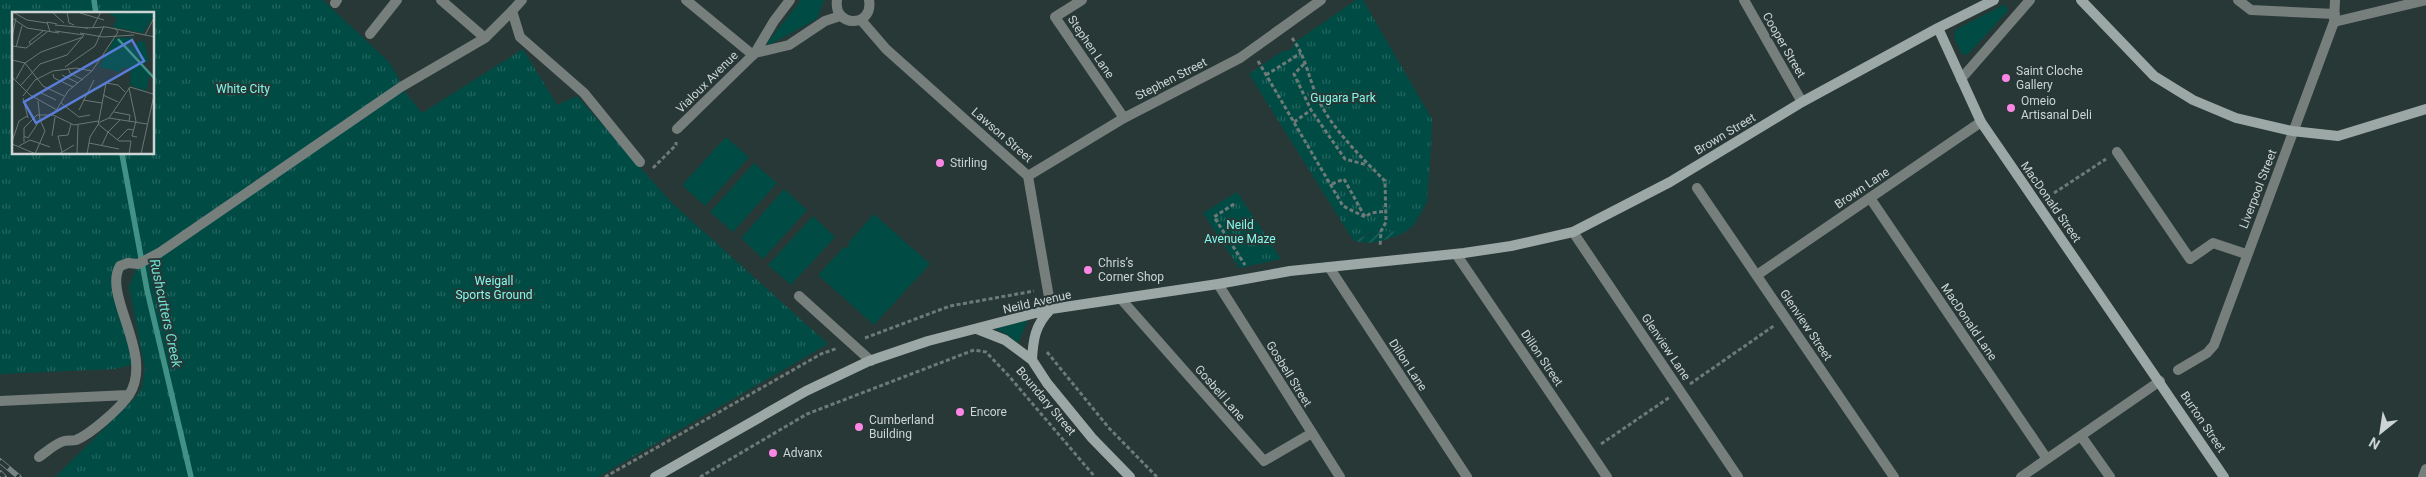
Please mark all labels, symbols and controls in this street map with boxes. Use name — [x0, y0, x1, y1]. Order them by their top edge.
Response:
street label: Cooper Street — [1760, 10, 1808, 80]
inset map — [12, 12, 155, 155]
street label: Stephen Lane — [1065, 13, 1117, 81]
street label: Vialoux Avenue — [673, 48, 741, 116]
street label: Stephen Street — [1133, 55, 1209, 103]
place label: Saint Cloche Gallery — [2016, 64, 2083, 92]
marker: Saint Cloche Gallery — [2000, 72, 2012, 84]
park label: White City — [216, 82, 270, 96]
park label: Gugara Park — [1310, 91, 1377, 105]
place label: Omeio Artisanal Deli — [2021, 94, 2092, 122]
marker: Omeio Artisanal Deli — [2005, 102, 2017, 114]
street label: Lawson Street — [969, 105, 1035, 165]
street label: Brown Street — [1692, 110, 1758, 158]
street label: Liverpool Street — [2236, 147, 2280, 231]
place label: Stirling — [950, 156, 987, 170]
marker: Stirling — [934, 157, 946, 169]
street label: MacDonald Street — [2018, 159, 2084, 245]
street label: Brown Lane — [1832, 165, 1892, 211]
park label: Neild Avenue Maze — [1204, 218, 1276, 246]
place label: Chris’s Corner Shop — [1098, 256, 1164, 284]
water label: Rushcutters Creek — [147, 257, 186, 370]
marker: Chris’s Corner Shop — [1082, 264, 1094, 276]
park label: Weigall Sports Ground — [455, 274, 533, 302]
street label: MacDonald Lane — [1938, 281, 2000, 363]
street label: Neild Avenue — [1001, 287, 1073, 317]
street label: Glenview Street — [1777, 287, 1835, 363]
street label: Glenview Lane — [1639, 311, 1693, 383]
street label: Dillon Street — [1518, 327, 1566, 389]
street label: Dillon Lane — [1386, 336, 1430, 394]
street label: Gosbell Street — [1263, 339, 1315, 409]
street label: Gosbell Lane — [1192, 362, 1248, 424]
street label: Boundary Street — [1013, 364, 1079, 438]
street label: Burton Street — [2178, 389, 2229, 455]
place label: Encore — [970, 405, 1007, 419]
marker: Encore — [954, 406, 966, 418]
north arrow — [2356, 407, 2406, 457]
place label: Cumberland Building — [869, 413, 934, 441]
marker: Cumberland Building — [853, 421, 865, 433]
text: N — [2366, 434, 2383, 453]
place label: Advanx — [783, 446, 822, 460]
marker: Advanx — [767, 447, 779, 459]

